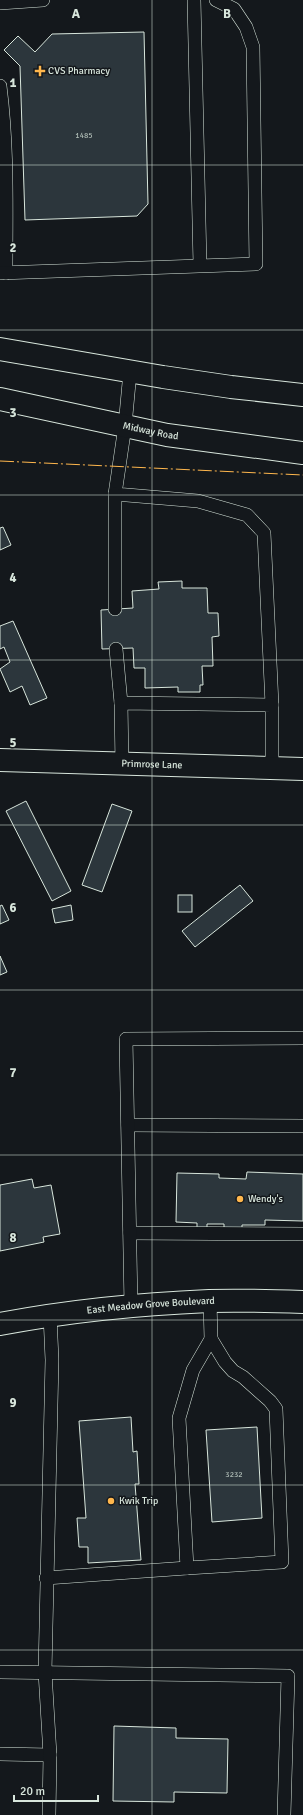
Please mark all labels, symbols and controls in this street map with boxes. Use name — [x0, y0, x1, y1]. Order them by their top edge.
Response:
text: A — [72, 6, 81, 22]
text: B — [223, 6, 231, 22]
place label: CVS Pharmacy — [48, 65, 110, 77]
marker: CVS Pharmacy — [35, 66, 45, 76]
text: 1 — [9, 75, 17, 91]
house number: 1485 — [75, 130, 93, 140]
text: 2 — [9, 240, 17, 256]
text: 3 — [9, 405, 17, 421]
street label: Midway Road — [122, 420, 179, 442]
text: 4 — [9, 570, 17, 586]
text: 5 — [9, 735, 17, 751]
street label: Primrose Lane — [121, 758, 183, 771]
text: 6 — [9, 900, 17, 916]
text: 7 — [9, 1065, 17, 1081]
place label: Wendy's — [248, 1193, 284, 1205]
marker: Wendy's — [235, 1194, 245, 1204]
text: 8 — [9, 1230, 17, 1246]
street label: East Meadow Grove Boulevard — [86, 1295, 215, 1317]
text: 9 — [9, 1395, 17, 1411]
house number: 3232 — [225, 1469, 243, 1479]
place label: Kwik Trip — [119, 1495, 158, 1507]
marker: Kwik Trip — [106, 1496, 116, 1506]
scale bar — [14, 1777, 98, 1803]
text: 20 m — [20, 1784, 45, 1799]

